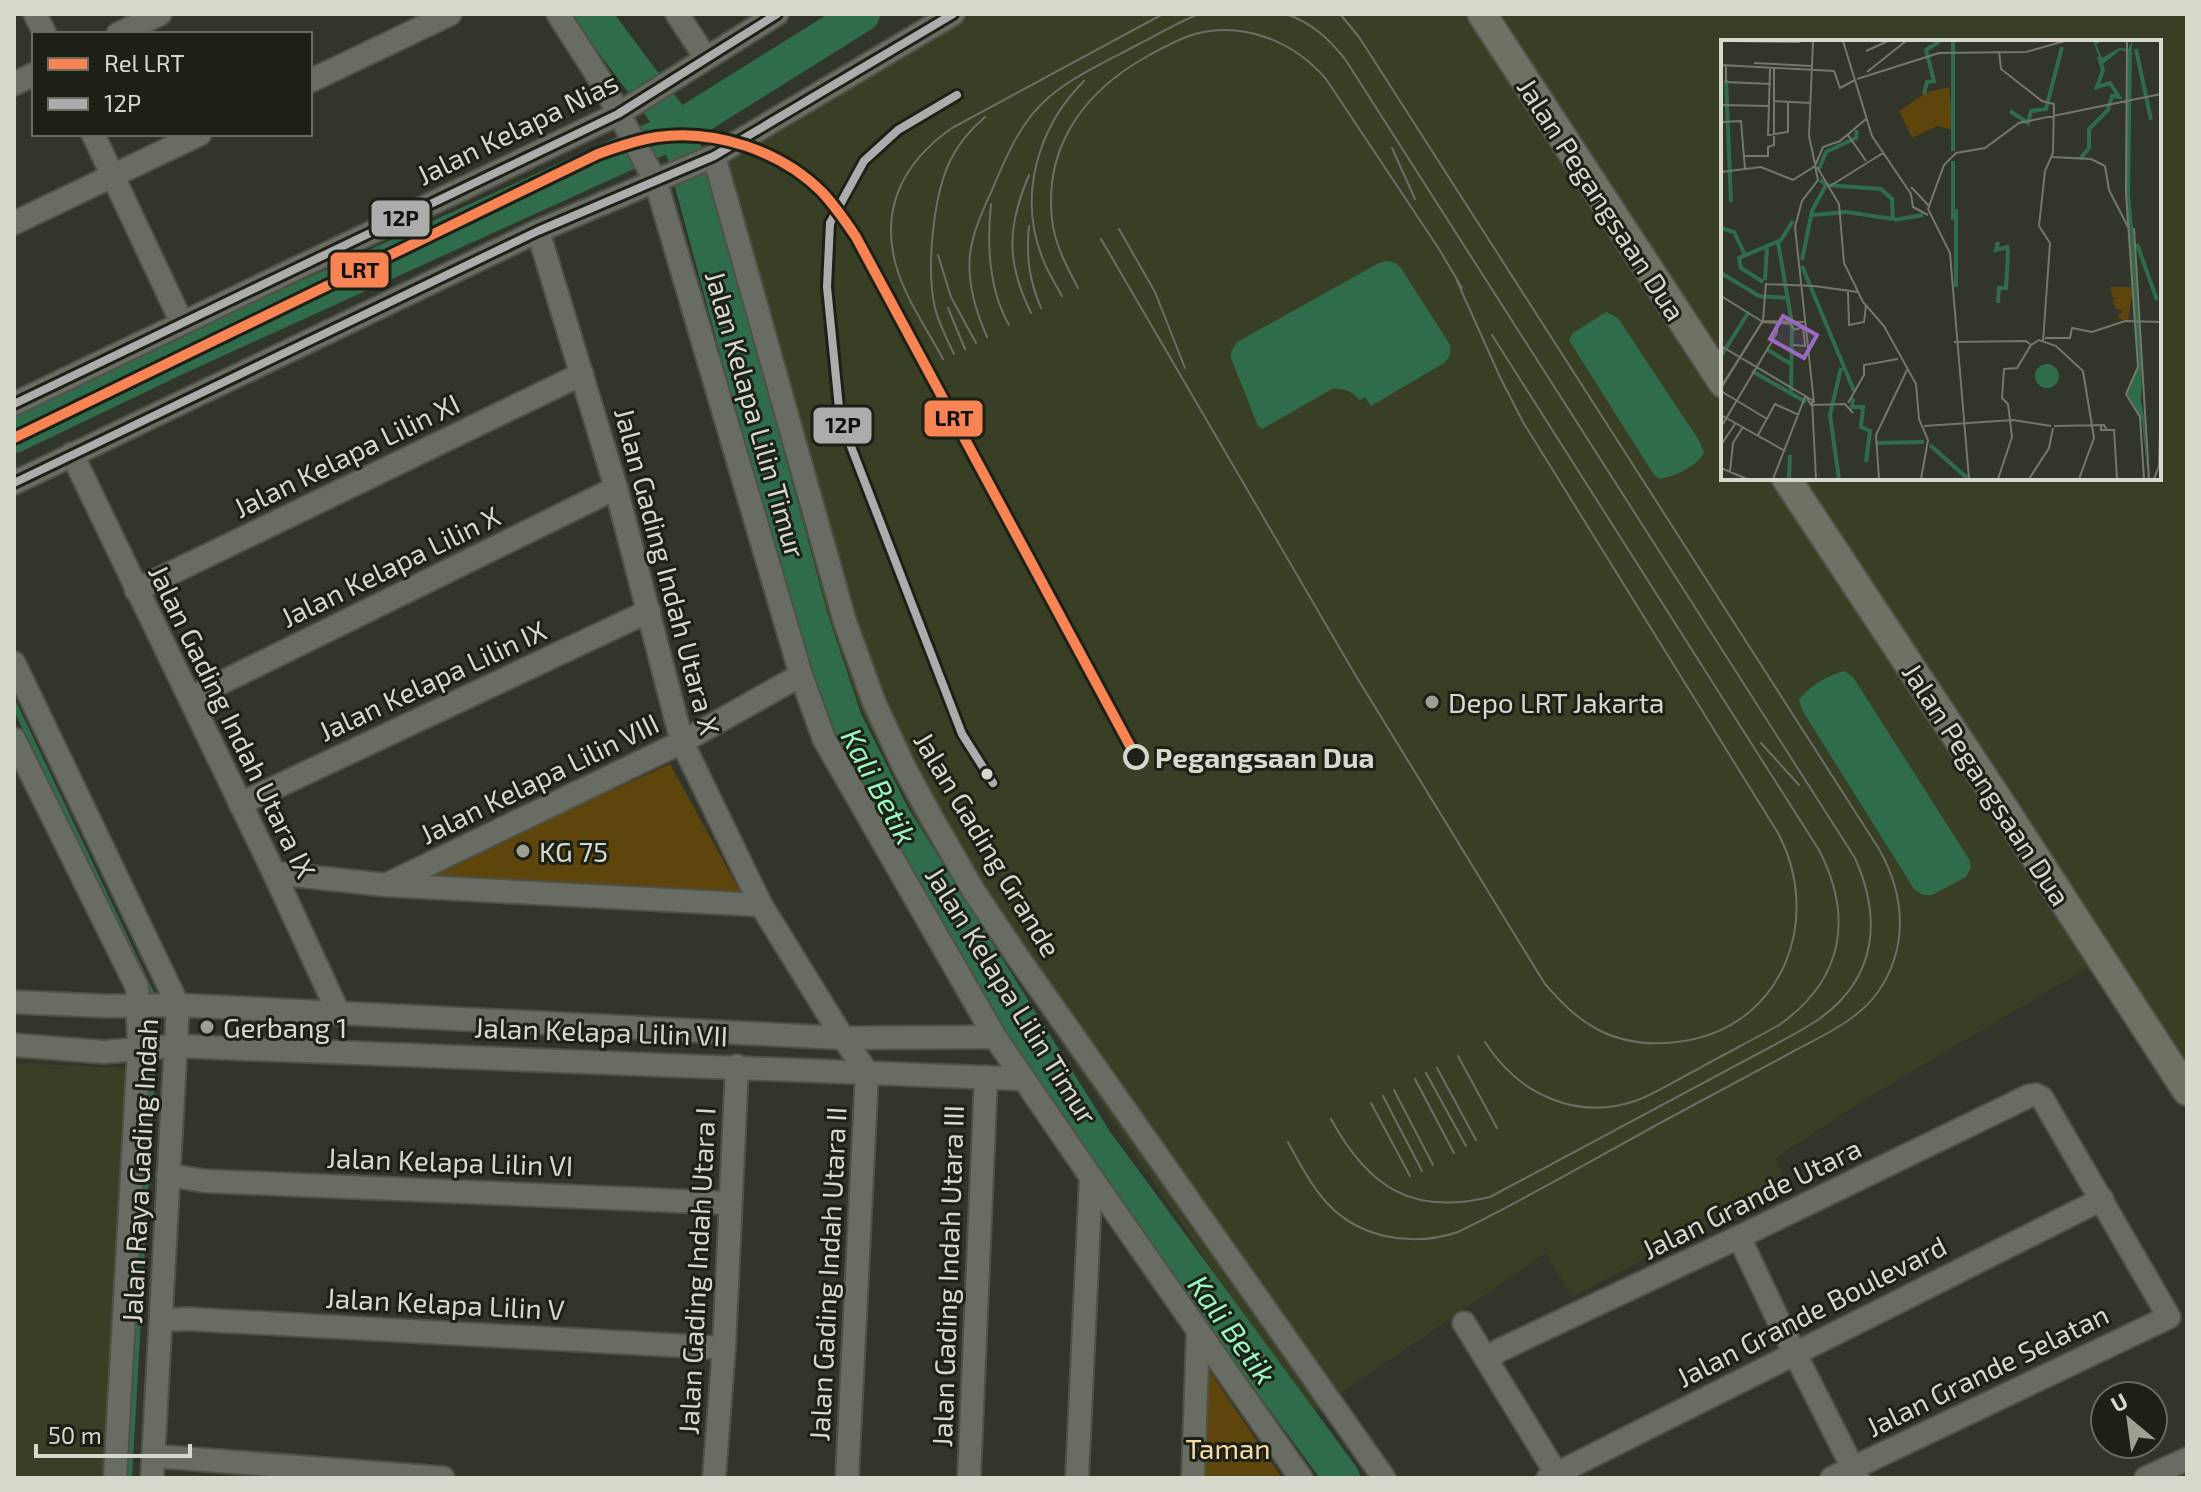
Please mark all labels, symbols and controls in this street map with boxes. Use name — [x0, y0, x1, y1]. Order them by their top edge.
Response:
legend — [32, 32, 312, 136]
inset map — [1721, 40, 2161, 480]
text: Rel LRT — [104, 48, 184, 77]
street label: Jalan Kelapa Nias — [411, 64, 623, 192]
street label: Jalan Pegangsaan Dua — [1511, 71, 1693, 327]
text: 12P — [104, 88, 141, 117]
line badge: 12P — [370, 199, 431, 238]
text: 12P — [383, 204, 419, 230]
line badge: LRT — [329, 251, 390, 289]
text: LRT — [340, 256, 380, 282]
street label: Jalan Kelapa Lilin Timur — [699, 266, 813, 562]
street label: Jalan Kelapa Lilin XI — [227, 386, 465, 524]
line badge: LRT — [923, 399, 984, 438]
street label: Jalan Gading Indah Utara X — [608, 404, 728, 738]
text: LRT — [934, 404, 974, 430]
line badge: 12P — [812, 406, 873, 445]
text: 12P — [825, 411, 861, 437]
street label: Jalan Kelapa Lilin X — [275, 498, 505, 634]
street label: Jalan Gading Indah Utara IX — [142, 559, 324, 883]
street label: Jalan Kelapa Lilin IX — [313, 612, 551, 748]
street label: Jalan Pegangsaan Dua — [1896, 656, 2078, 912]
place label: Depo LRT Jakarta — [1448, 685, 1665, 719]
marker: Depo LRT Jakarta — [1423, 693, 1441, 711]
street label: Jalan Kelapa Lilin VIII — [414, 705, 664, 851]
water label: Kali Betik — [834, 722, 926, 850]
street label: Jalan Gading Grande — [907, 725, 1069, 963]
place label: Pegangsaan Dua — [1155, 740, 1375, 774]
marker: Pegangsaan Dua — [1124, 745, 1148, 769]
unlabelled marker — [979, 766, 995, 782]
place label: KG 75 — [539, 834, 608, 868]
marker: KG 75 — [514, 842, 532, 860]
street label: Jalan Kelapa Lilin Timur — [919, 860, 1105, 1130]
place label: Gerbang 1 — [223, 1010, 347, 1044]
street label: Jalan Kelapa Lilin VII — [473, 1010, 729, 1052]
street label: Jalan Raya Gading Indah — [114, 1018, 164, 1324]
marker: Gerbang 1 — [198, 1018, 216, 1036]
street label: Jalan Gading Indah Utara III — [924, 1104, 970, 1448]
street label: Jalan Gading Indah Utara II — [801, 1106, 853, 1442]
street label: Jalan Gading Indah Utara I — [670, 1107, 722, 1435]
street label: Jalan Grande Utara — [1636, 1130, 1866, 1266]
street label: Jalan Kelapa Lilin VI — [326, 1140, 574, 1182]
street label: Jalan Grande Boulevard — [1670, 1228, 1952, 1394]
water label: Kali Betik — [1181, 1267, 1285, 1391]
street label: Jalan Kelapa Lilin V — [325, 1280, 565, 1326]
street label: Jalan Grande Selatan — [1860, 1297, 2114, 1443]
north arrow — [2089, 1380, 2169, 1460]
text: U — [2106, 1387, 2132, 1417]
scale bar — [36, 1408, 190, 1458]
text: 50 m — [48, 1420, 102, 1449]
park label: Taman — [1185, 1431, 1271, 1465]

